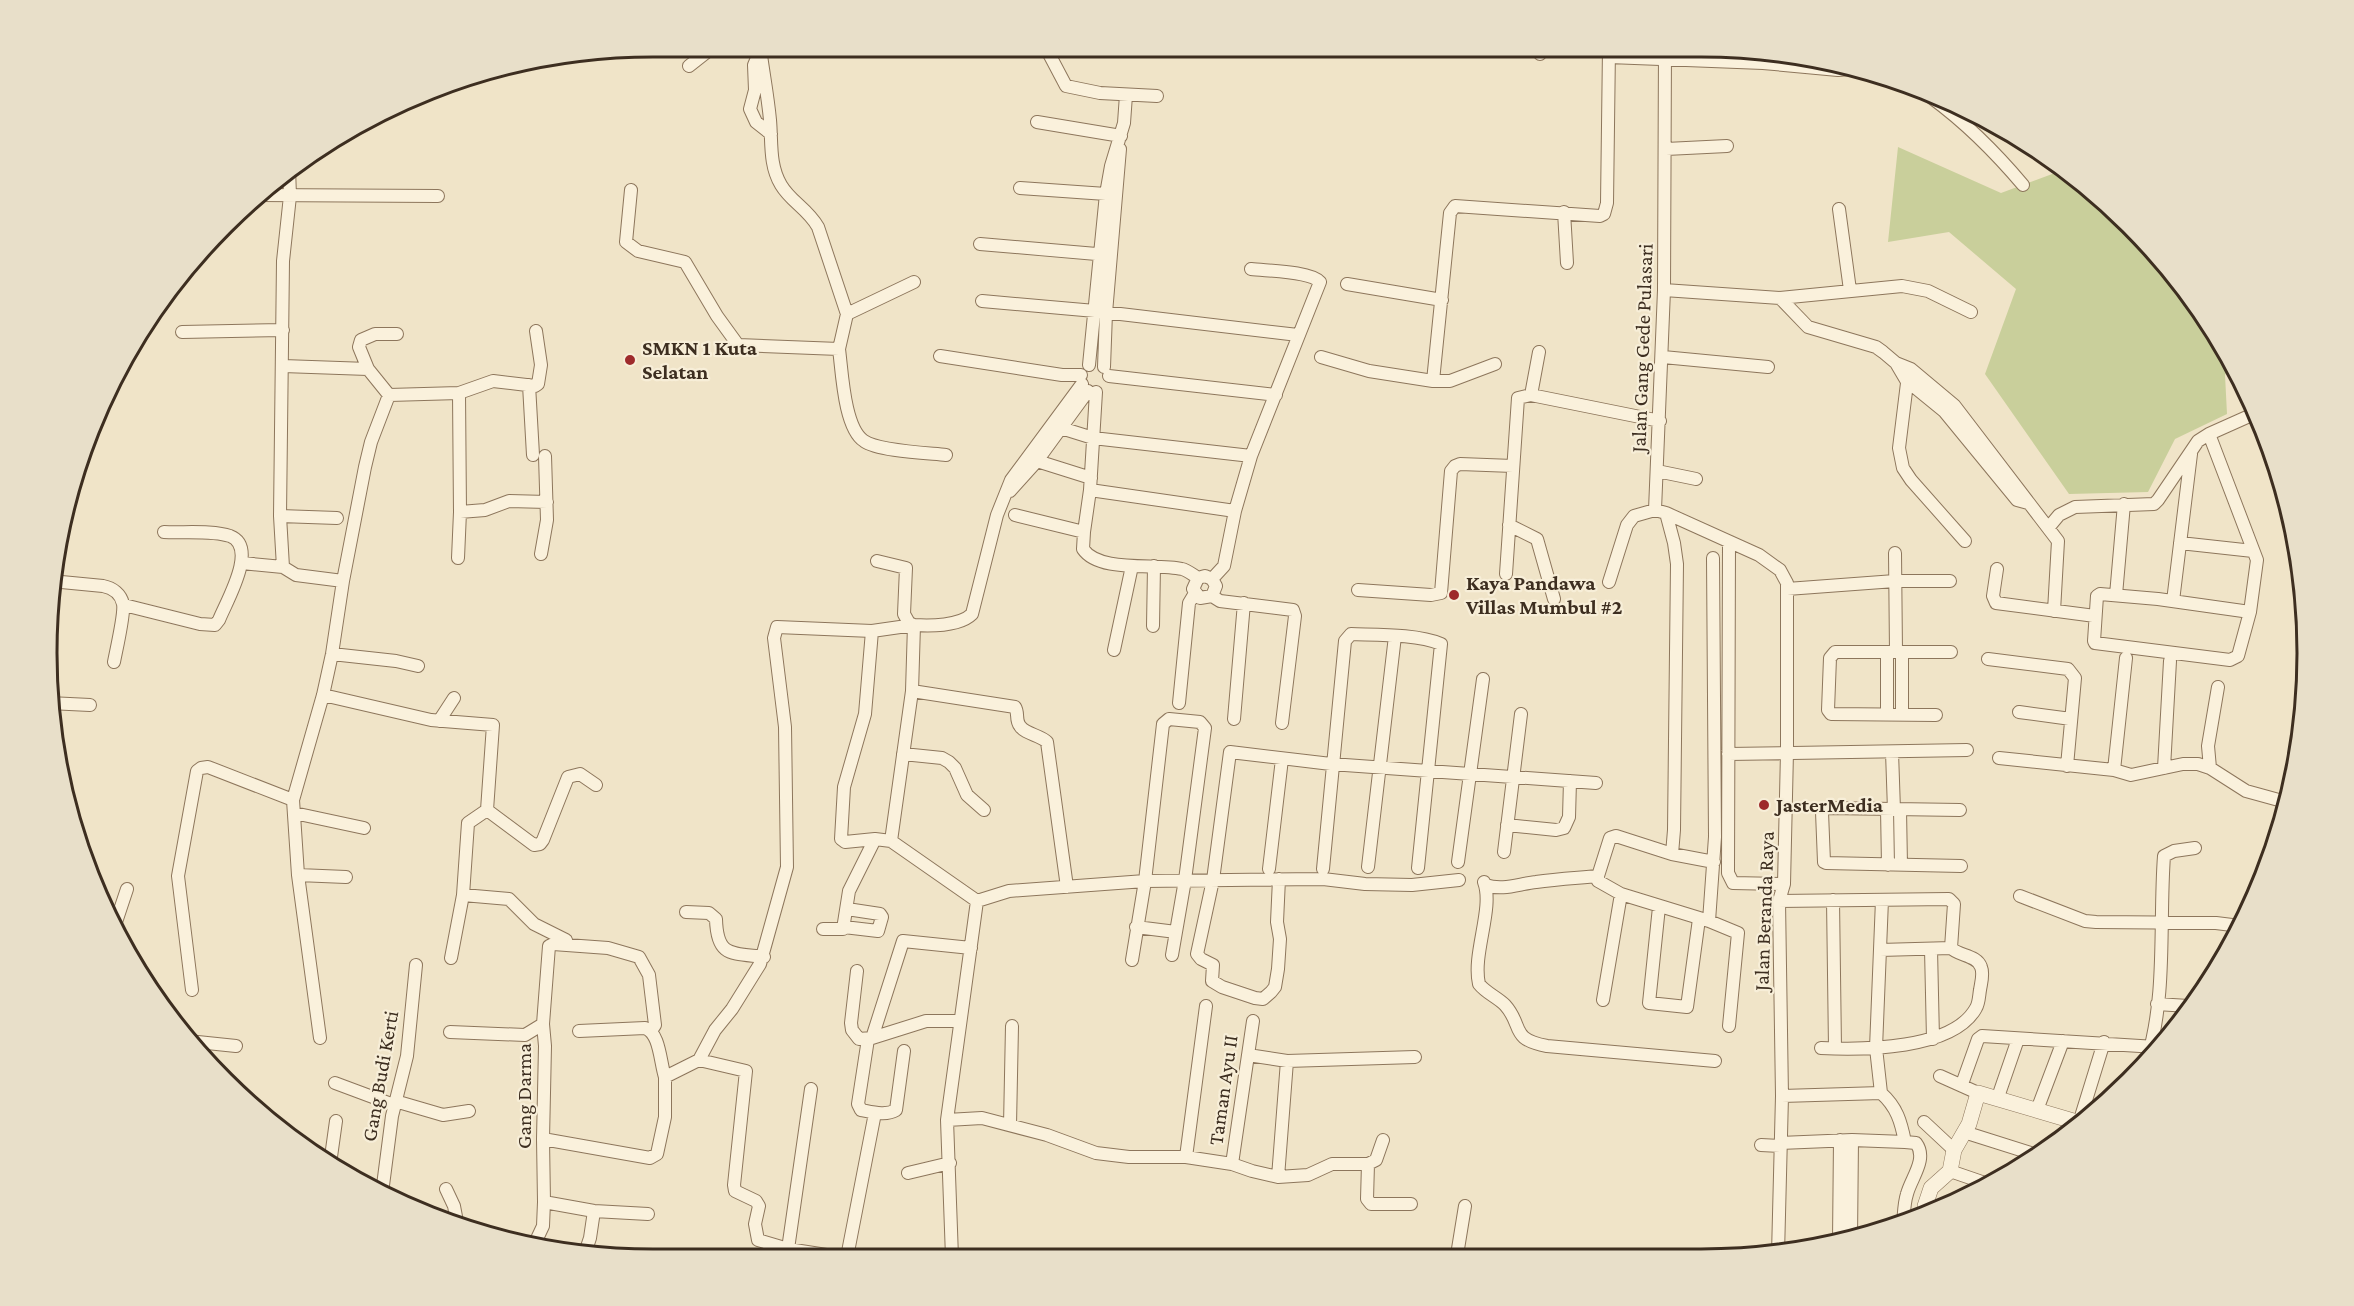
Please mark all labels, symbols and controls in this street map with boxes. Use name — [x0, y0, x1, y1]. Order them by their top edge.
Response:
street label: Jalan Gang Gede Pulasari — [1626, 242, 1658, 455]
place label: SMKN 1 Kuta Selatan — [642, 336, 758, 384]
marker: SMKN 1 Kuta Selatan — [623, 353, 637, 367]
place label: Kaya Pandawa Villas Mumbul #2 — [1465, 571, 1623, 619]
marker: Kaya Pandawa Villas Mumbul #2 — [1447, 588, 1461, 602]
place label: JasterMedia — [1774, 793, 1884, 817]
marker: JasterMedia — [1757, 798, 1771, 812]
street label: Jalan Beranda Raya — [1749, 830, 1779, 993]
street label: Gang Budi Kerti — [357, 1008, 403, 1143]
street label: Taman Ayu II — [1203, 1033, 1243, 1147]
street label: Gang Darma — [512, 1043, 536, 1149]

